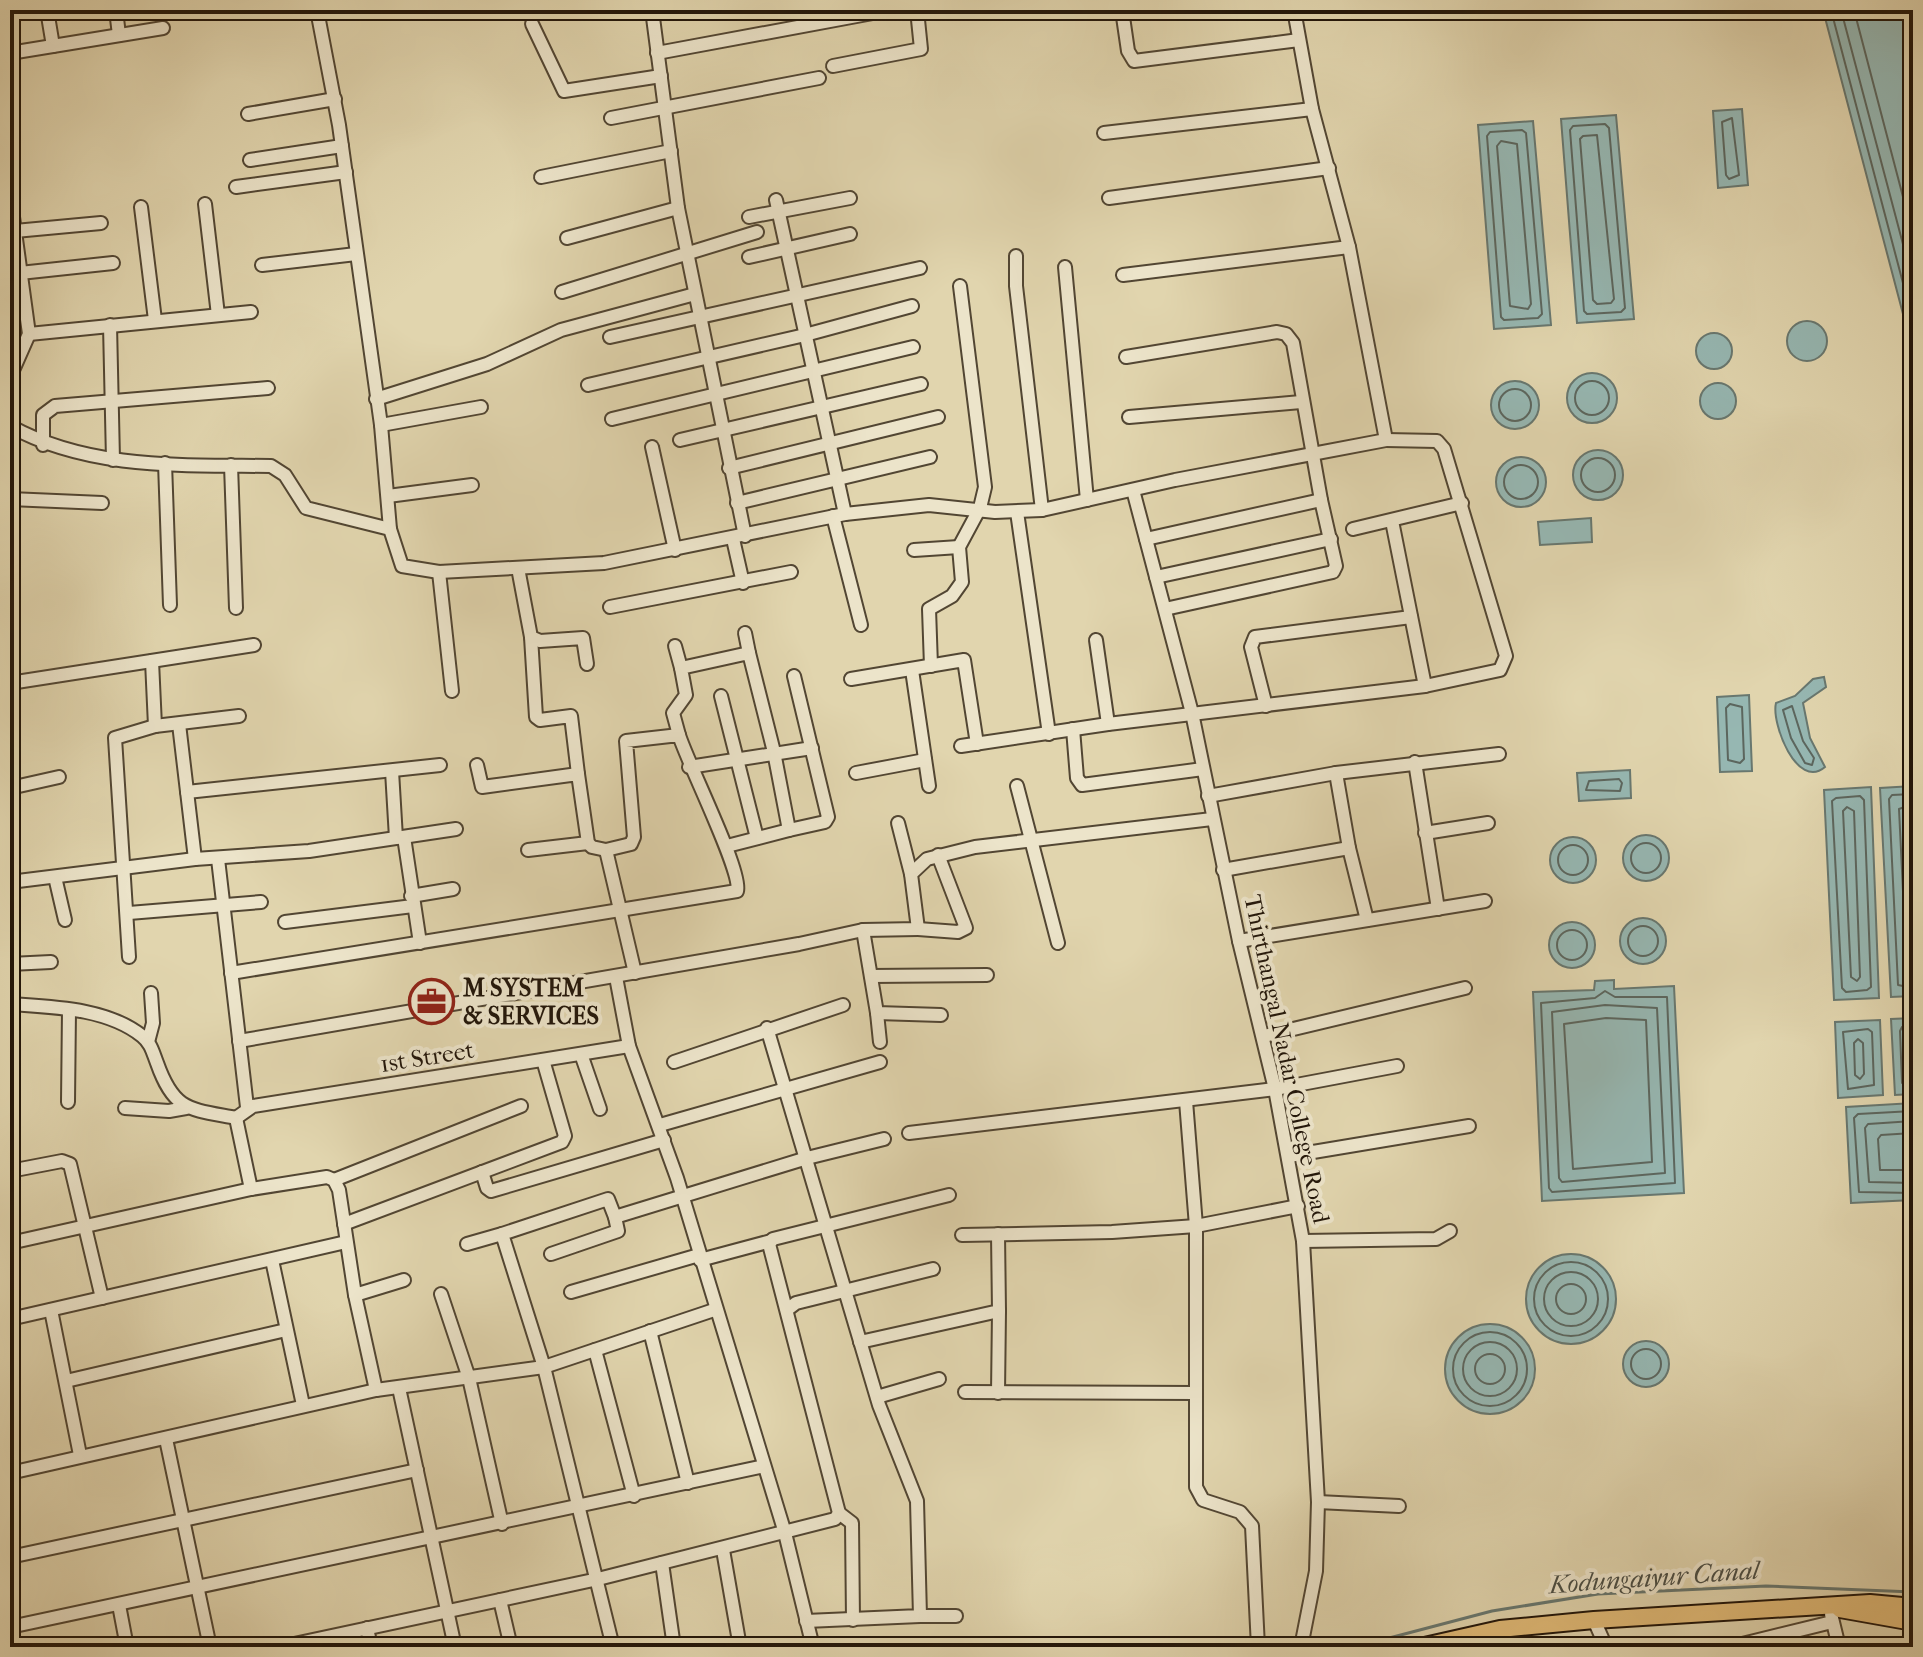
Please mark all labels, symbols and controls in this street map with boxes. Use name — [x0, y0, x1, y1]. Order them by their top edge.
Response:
street label: Thirthangal Nadar College Road — [1238, 892, 1336, 1227]
place label: M SYSTEM & SERVICES — [463, 974, 599, 1030]
office icon: M SYSTEM & SERVICES — [408, 978, 456, 1026]
street label: 1st Street — [378, 1036, 476, 1078]
water label: Kodungaiyur Canal — [1546, 1555, 1763, 1600]

